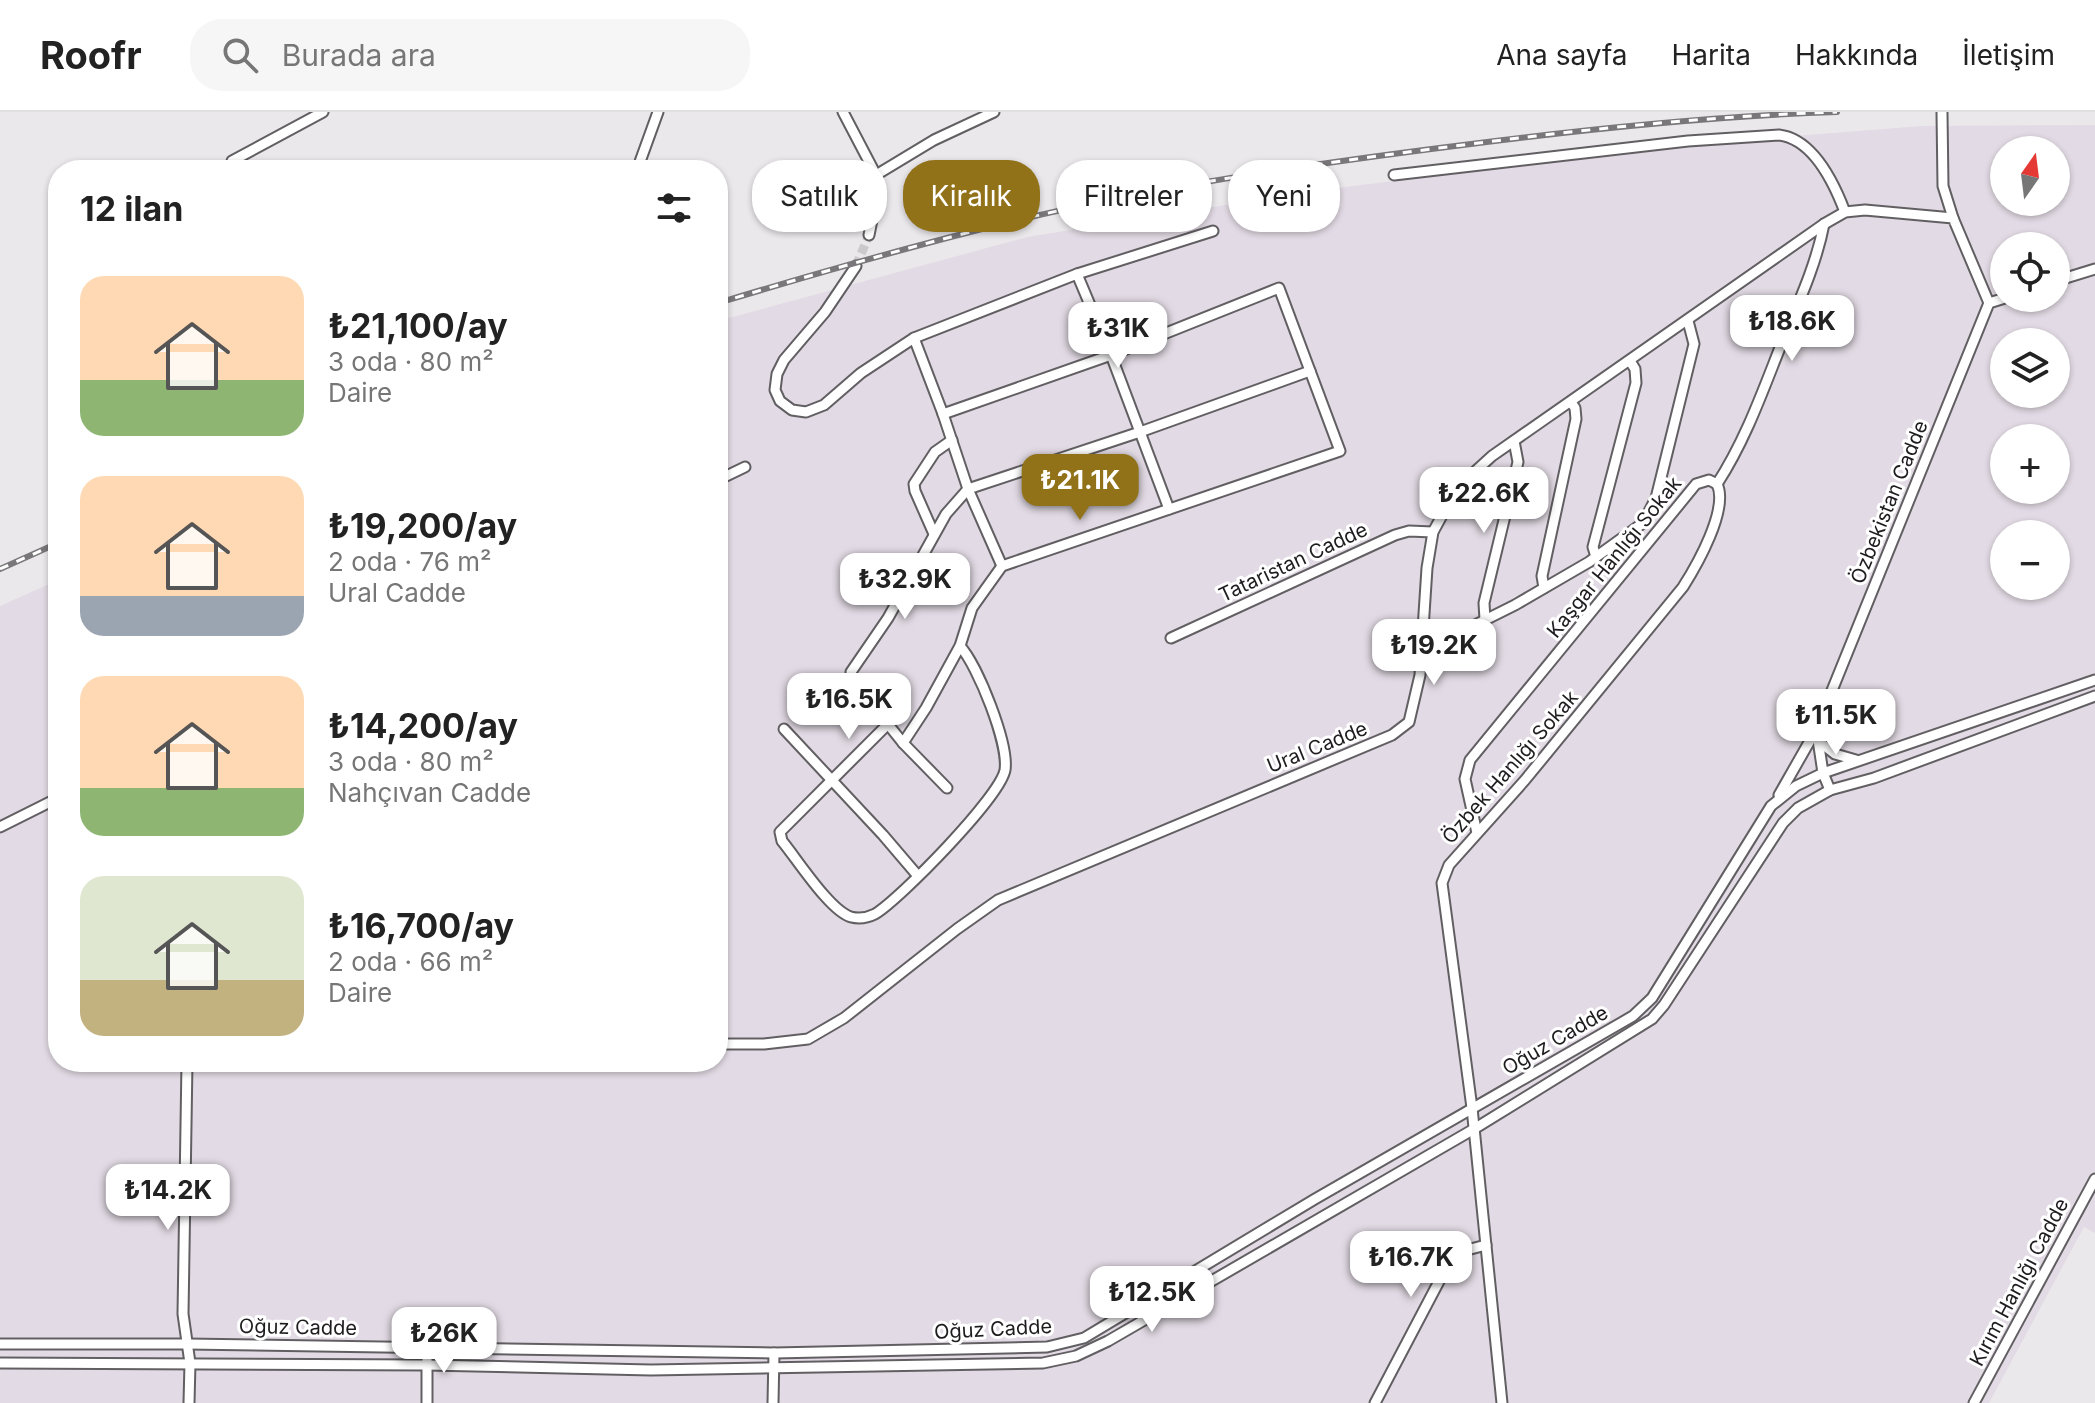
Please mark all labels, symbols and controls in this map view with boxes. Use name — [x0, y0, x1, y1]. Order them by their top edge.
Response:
search box — [190, 19, 750, 91]
text: Roofr — [40, 32, 142, 78]
icon: search — [218, 33, 262, 77]
text: Burada ara — [282, 37, 436, 73]
text: Ana sayfa — [1496, 38, 1628, 72]
text: Harita — [1672, 38, 1751, 72]
text: Hakkında — [1795, 38, 1918, 72]
text: İletişim — [1962, 38, 2055, 72]
north arrow — [1990, 136, 2070, 216]
map controls — [1990, 136, 2070, 600]
chip: Satılık — [752, 160, 887, 232]
chip: Kiralık — [903, 160, 1040, 232]
chip: Filtreler — [1056, 160, 1212, 232]
chip: Yeni — [1228, 160, 1340, 232]
icon: filters — [652, 186, 696, 230]
text: 12 ilan — [80, 188, 183, 229]
button: locate — [1990, 232, 2070, 312]
pin: ₺18.6K — [1727, 295, 1857, 363]
pin: ₺31K — [1071, 302, 1165, 370]
text: ₺21,100/ay — [328, 305, 508, 346]
text: ₺18.6K — [1748, 305, 1836, 336]
icon: home — [144, 308, 240, 404]
text: ₺31K — [1086, 312, 1150, 343]
button: layers — [1990, 328, 2070, 408]
text: 3 oda · 80 m² — [328, 346, 494, 377]
text: Daire — [328, 377, 392, 408]
street label: Özbekistan Cadde — [1845, 417, 1933, 587]
button: + — [1990, 424, 2070, 504]
pin: ₺21.1K — [1015, 454, 1145, 522]
text: ₺21.1K — [1040, 464, 1120, 495]
pin: ₺22.6K — [1419, 467, 1549, 535]
street label: Kaşgar Hanlığı Sokak — [1542, 472, 1686, 642]
text: ₺22.6K — [1437, 477, 1531, 508]
text: ₺19,200/ay — [328, 505, 517, 546]
icon: home — [144, 508, 240, 604]
street label: Tataristan Cadde — [1215, 517, 1371, 607]
button: − — [1990, 520, 2070, 600]
text: 2 oda · 76 m² — [328, 546, 491, 577]
pin: ₺32.9K — [840, 553, 970, 621]
text: ₺32.9K — [858, 563, 952, 594]
text: Ural Cadde — [328, 577, 466, 608]
pin: ₺19.2K — [1369, 619, 1499, 687]
text: ₺19.2K — [1390, 629, 1478, 660]
pin: ₺16.5K — [784, 673, 914, 741]
text: ₺16.5K — [805, 683, 893, 714]
street label: Özbek Hanlığı Sokak — [1437, 685, 1583, 849]
pin: ₺11.5K — [1771, 689, 1901, 757]
text: ₺11.5K — [1794, 699, 1878, 730]
text: ₺14,200/ay — [328, 705, 518, 746]
icon: home — [144, 708, 240, 804]
street label: Ural Cadde — [1263, 716, 1371, 778]
text: 3 oda · 80 m² — [328, 746, 494, 777]
text: Nahçıvan Cadde — [328, 777, 531, 808]
text: ₺16,700/ay — [328, 905, 514, 946]
icon: home — [144, 908, 240, 1004]
text: 2 oda · 66 m² — [328, 946, 493, 977]
text: Daire — [328, 977, 392, 1008]
street label: Oğuz Cadde — [1498, 1000, 1612, 1080]
pin: ₺14.2K — [103, 1164, 233, 1232]
text: ₺14.2K — [124, 1174, 212, 1205]
street label: Kırım Hanlığı Cadde — [1965, 1194, 2073, 1370]
pin: ₺16.7K — [1346, 1231, 1476, 1299]
text: ₺16.7K — [1368, 1241, 1454, 1272]
pin: ₺12.5K — [1087, 1266, 1217, 1334]
text: ₺12.5K — [1108, 1276, 1196, 1307]
pin: ₺26K — [397, 1307, 491, 1375]
street label: Oğuz Cadde — [239, 1314, 357, 1340]
street label: Oğuz Cadde — [933, 1314, 1053, 1344]
text: ₺26K — [410, 1317, 478, 1348]

